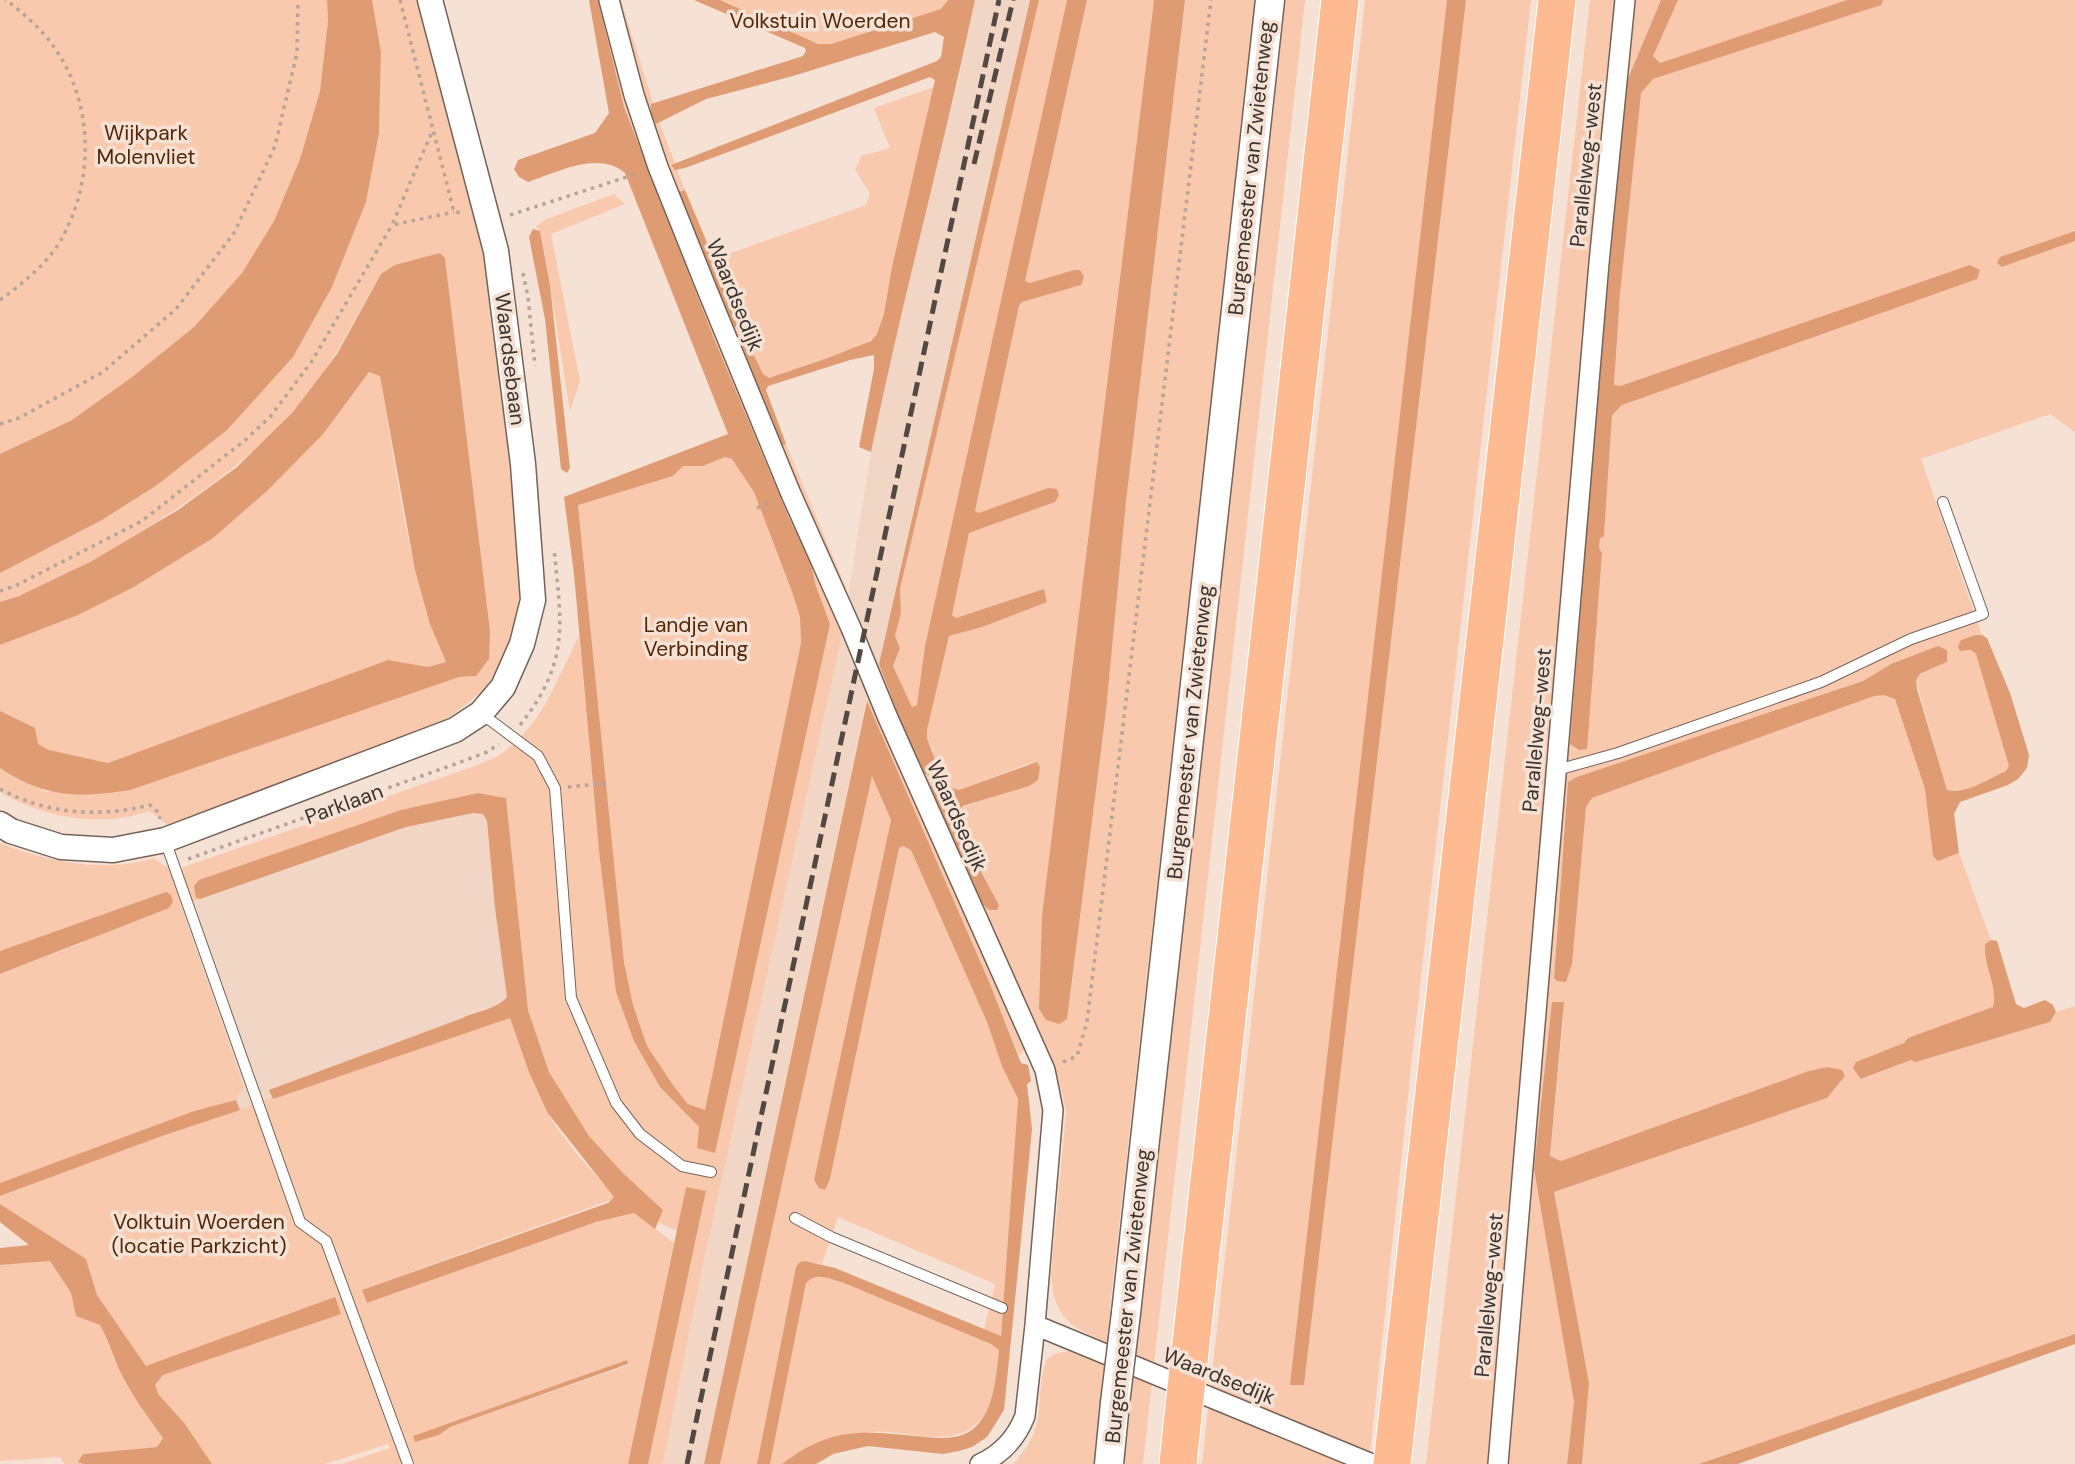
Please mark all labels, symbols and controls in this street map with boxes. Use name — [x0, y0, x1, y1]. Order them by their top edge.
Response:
park label: Volkstuin Woerden — [730, 7, 910, 35]
street label: Burgemeester van Zwietenweg — [1222, 19, 1280, 317]
street label: Parallelweg-west — [1563, 82, 1609, 248]
park label: Wijkpark Molenvliet — [96, 119, 196, 171]
street label: Waardsedijk — [700, 235, 770, 356]
street label: Waardsebaan — [488, 291, 532, 427]
street label: Burgemeester van Zwietenweg — [1161, 583, 1219, 881]
park label: Landje van Verbinding — [644, 611, 749, 663]
street label: Parallelweg-west — [1516, 647, 1558, 813]
street label: Waardsedijk — [920, 756, 994, 876]
street label: Parklaan — [301, 777, 387, 831]
street label: Burgemeester van Zwietenweg — [1099, 1147, 1157, 1445]
park label: Volktuin Woerden (locatie Parkzicht) — [111, 1208, 287, 1260]
street label: Parallelweg-west — [1468, 1212, 1510, 1378]
street label: Waardsedijk — [1159, 1341, 1280, 1411]

